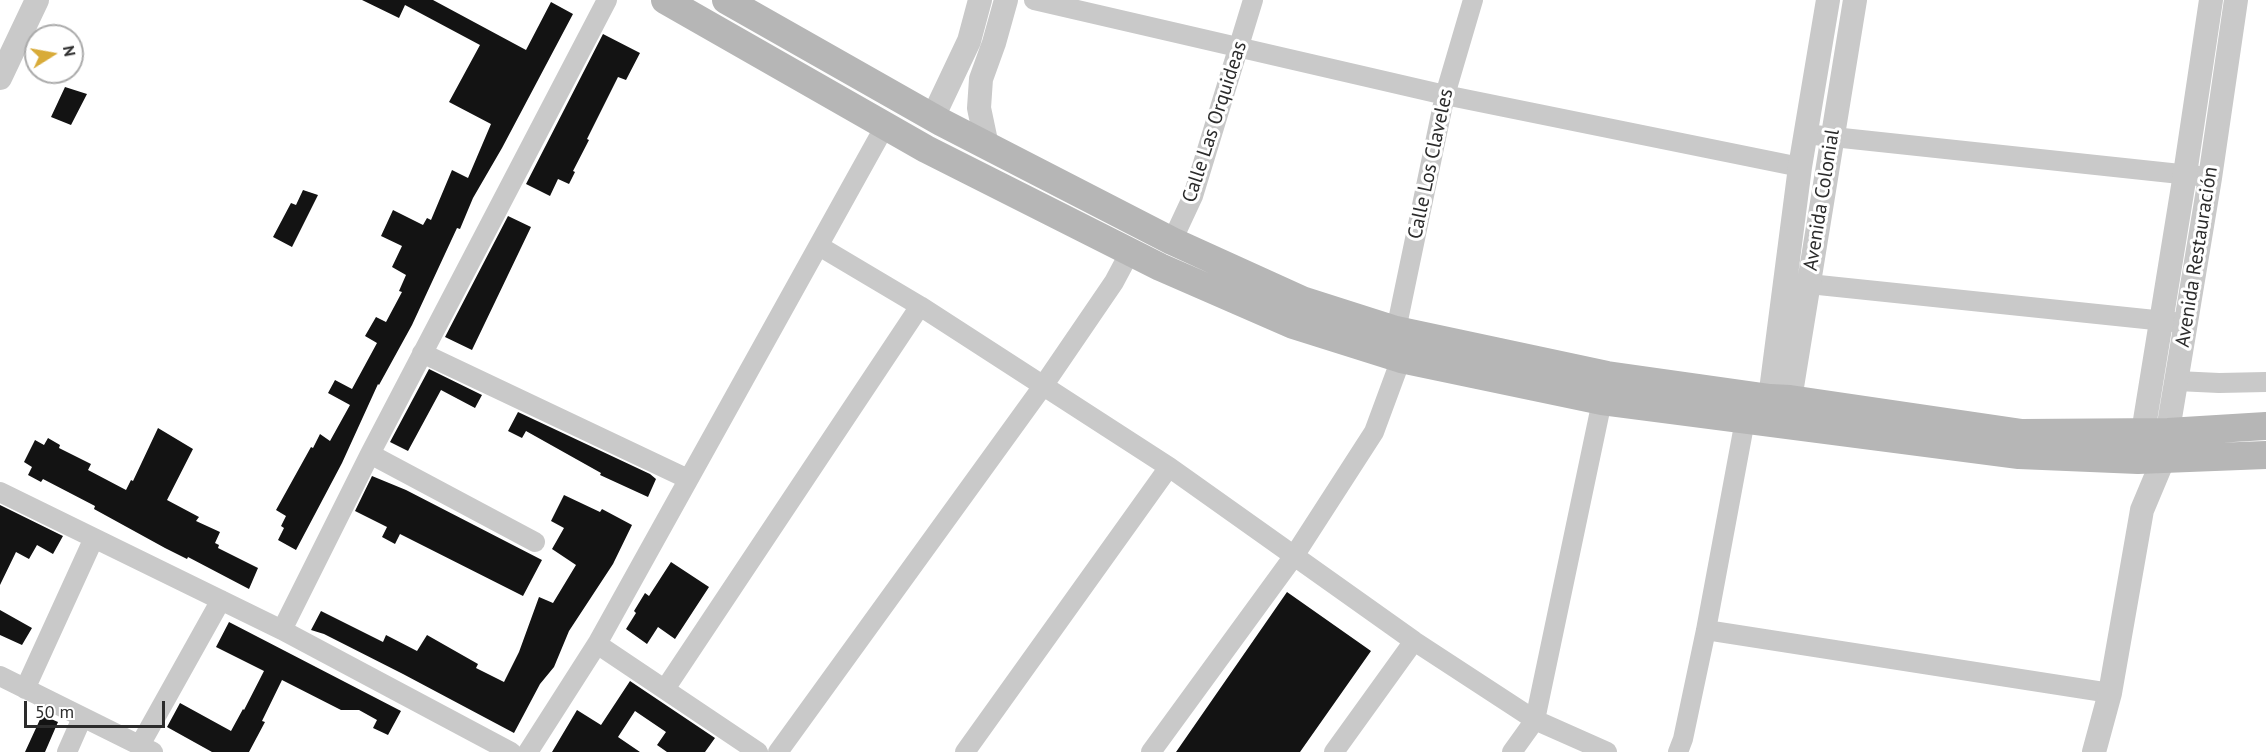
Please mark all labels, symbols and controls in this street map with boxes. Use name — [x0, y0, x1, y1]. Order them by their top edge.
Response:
north arrow — [24, 24, 84, 84]
street label: Calle Las Orquideas — [1178, 38, 1252, 206]
text: N — [59, 44, 81, 58]
street label: Calle Los Claveles — [1403, 87, 1459, 241]
street label: Avenida Colonial — [1799, 128, 1845, 272]
street label: Avenida Restauración — [2171, 165, 2223, 349]
scale bar — [27, 689, 168, 727]
text: 50 m — [35, 700, 74, 723]

